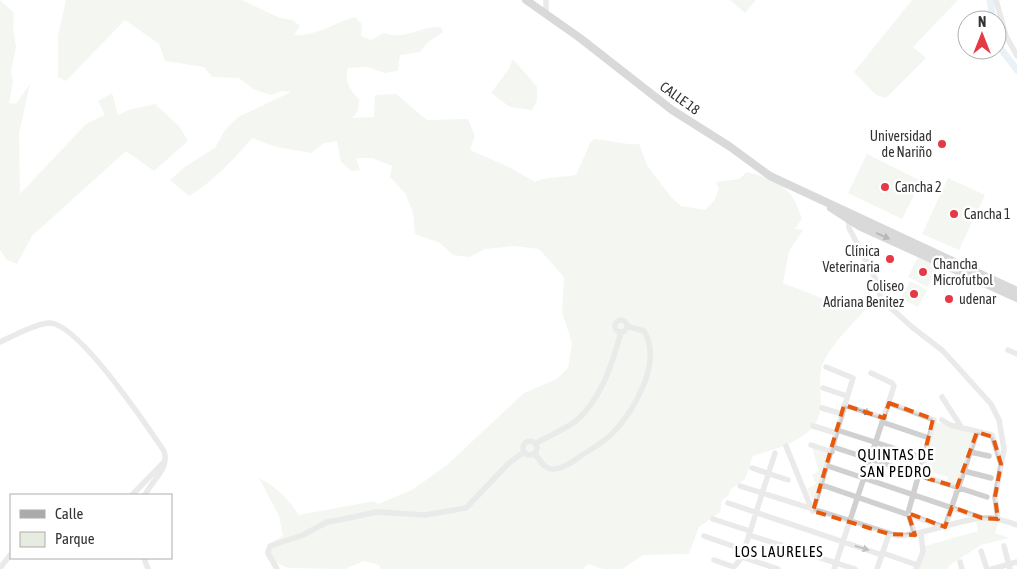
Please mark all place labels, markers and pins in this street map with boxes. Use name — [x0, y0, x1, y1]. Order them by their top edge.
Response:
place label: Universidad de Nariño — [870, 128, 932, 160]
marker: Universidad de Nariño — [936, 138, 948, 150]
place label: Cancha 2 — [895, 179, 942, 195]
marker: Cancha 2 — [879, 181, 891, 193]
place label: Cancha 1 — [964, 206, 1011, 222]
marker: Cancha 1 — [948, 208, 960, 220]
place label: Clínica Veterinaria — [822, 243, 880, 275]
marker: Clínica Veterinaria — [884, 253, 896, 265]
place label: Chancha Microfutbol — [933, 256, 993, 288]
marker: Chancha Microfutbol — [917, 266, 929, 278]
place label: Coliseo Adriana Benitez — [823, 278, 904, 310]
marker: Coliseo Adriana Benitez — [908, 288, 920, 300]
place label: udenar — [959, 291, 997, 307]
marker: udenar — [943, 293, 955, 305]

